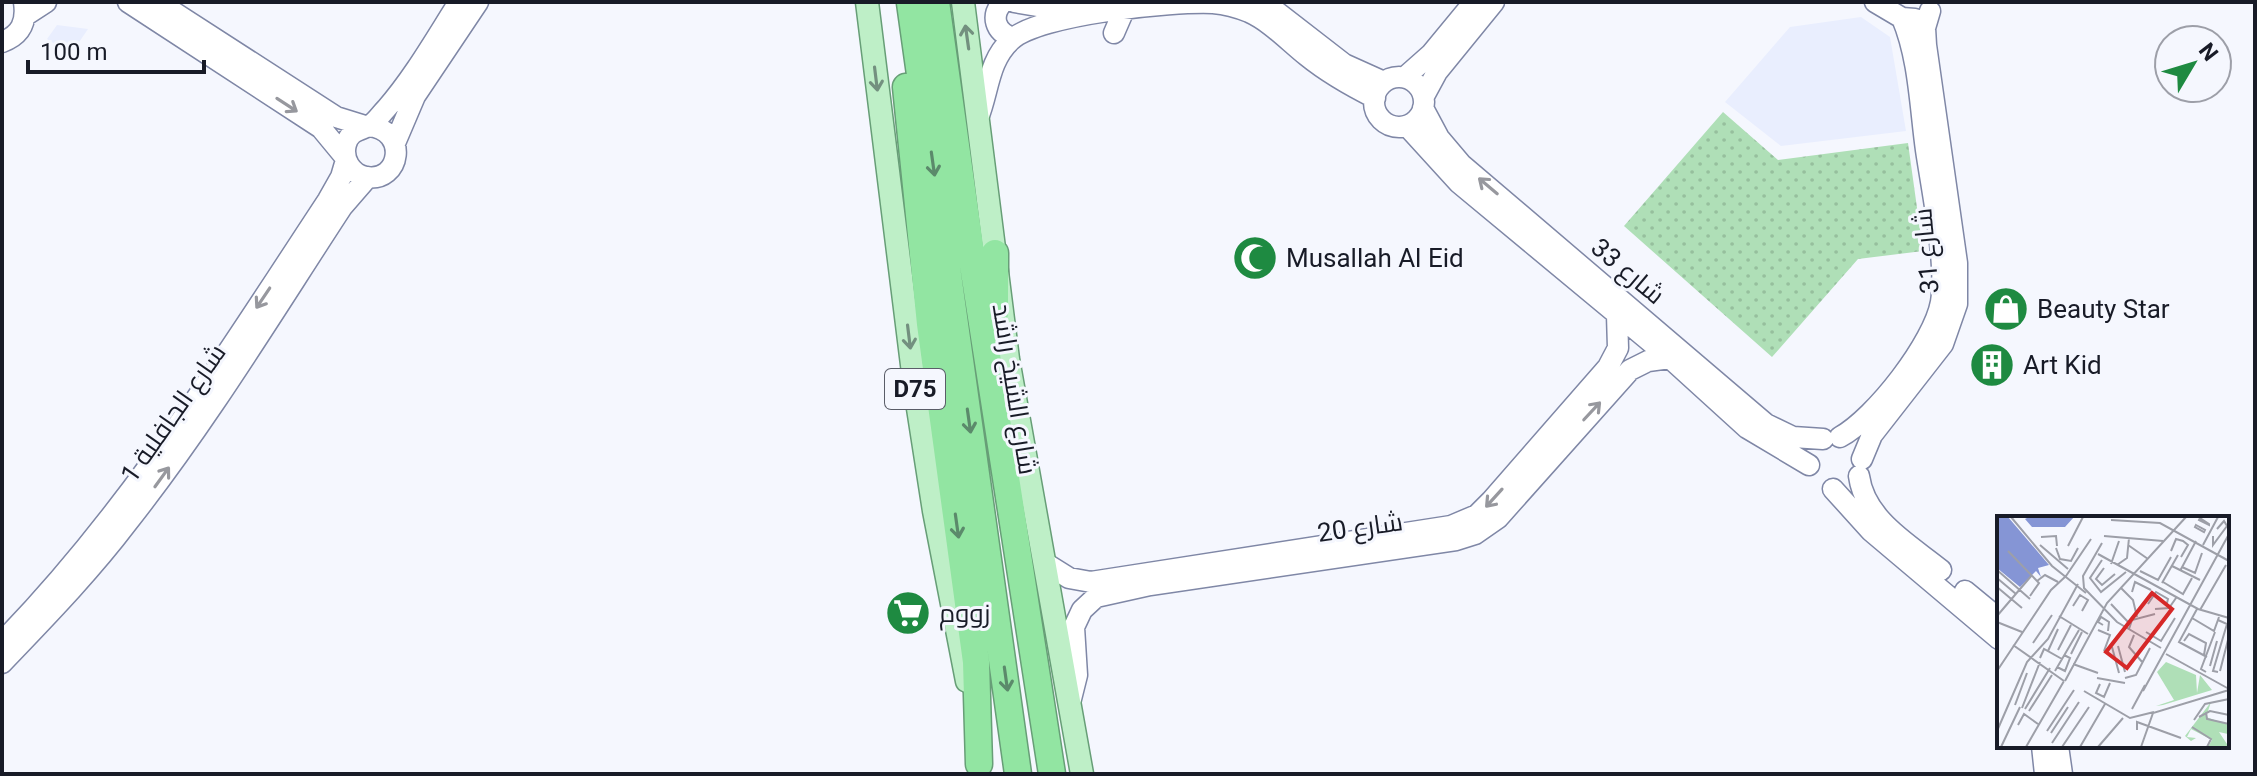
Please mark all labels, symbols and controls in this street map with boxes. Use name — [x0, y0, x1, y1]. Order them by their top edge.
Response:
scale bar — [28, 24, 204, 74]
one-way arrow — [959, 24, 974, 50]
north arrow — [2153, 24, 2233, 104]
text: 100 m — [40, 38, 107, 66]
text: N — [2194, 38, 2223, 66]
one-way arrow — [869, 66, 884, 92]
one-way arrow — [276, 97, 298, 114]
one-way arrow — [926, 151, 941, 176]
one-way arrow — [1478, 177, 1498, 195]
street label: شارع 31 — [1907, 207, 1947, 295]
street label: شارع 33 — [1584, 232, 1671, 312]
mosque icon: Musallah Al Eid — [1231, 234, 1279, 282]
place label: Musallah Al Eid — [1286, 243, 1464, 273]
shop icon: Beauty Star — [1982, 285, 2030, 333]
one-way arrow — [255, 287, 271, 309]
place label: Beauty Star — [2037, 294, 2170, 324]
street label: شارع الشيخ راشد — [985, 301, 1043, 477]
one-way arrow — [902, 323, 917, 350]
street label: شارع الجافلية 1 — [114, 338, 233, 489]
building icon: Art Kid — [1968, 341, 2016, 389]
place label: Art Kid — [2023, 350, 2102, 380]
road number: D75 — [885, 369, 945, 409]
one-way arrow — [1582, 402, 1600, 422]
one-way arrow — [962, 408, 977, 433]
one-way arrow — [153, 467, 170, 488]
one-way arrow — [1485, 488, 1503, 508]
street label: شارع 20 — [1315, 506, 1405, 550]
one-way arrow — [950, 513, 965, 538]
inset map — [1997, 516, 2229, 748]
supermarket icon: زووم — [884, 589, 932, 637]
place label: زووم — [939, 598, 990, 631]
one-way arrow — [999, 666, 1014, 691]

